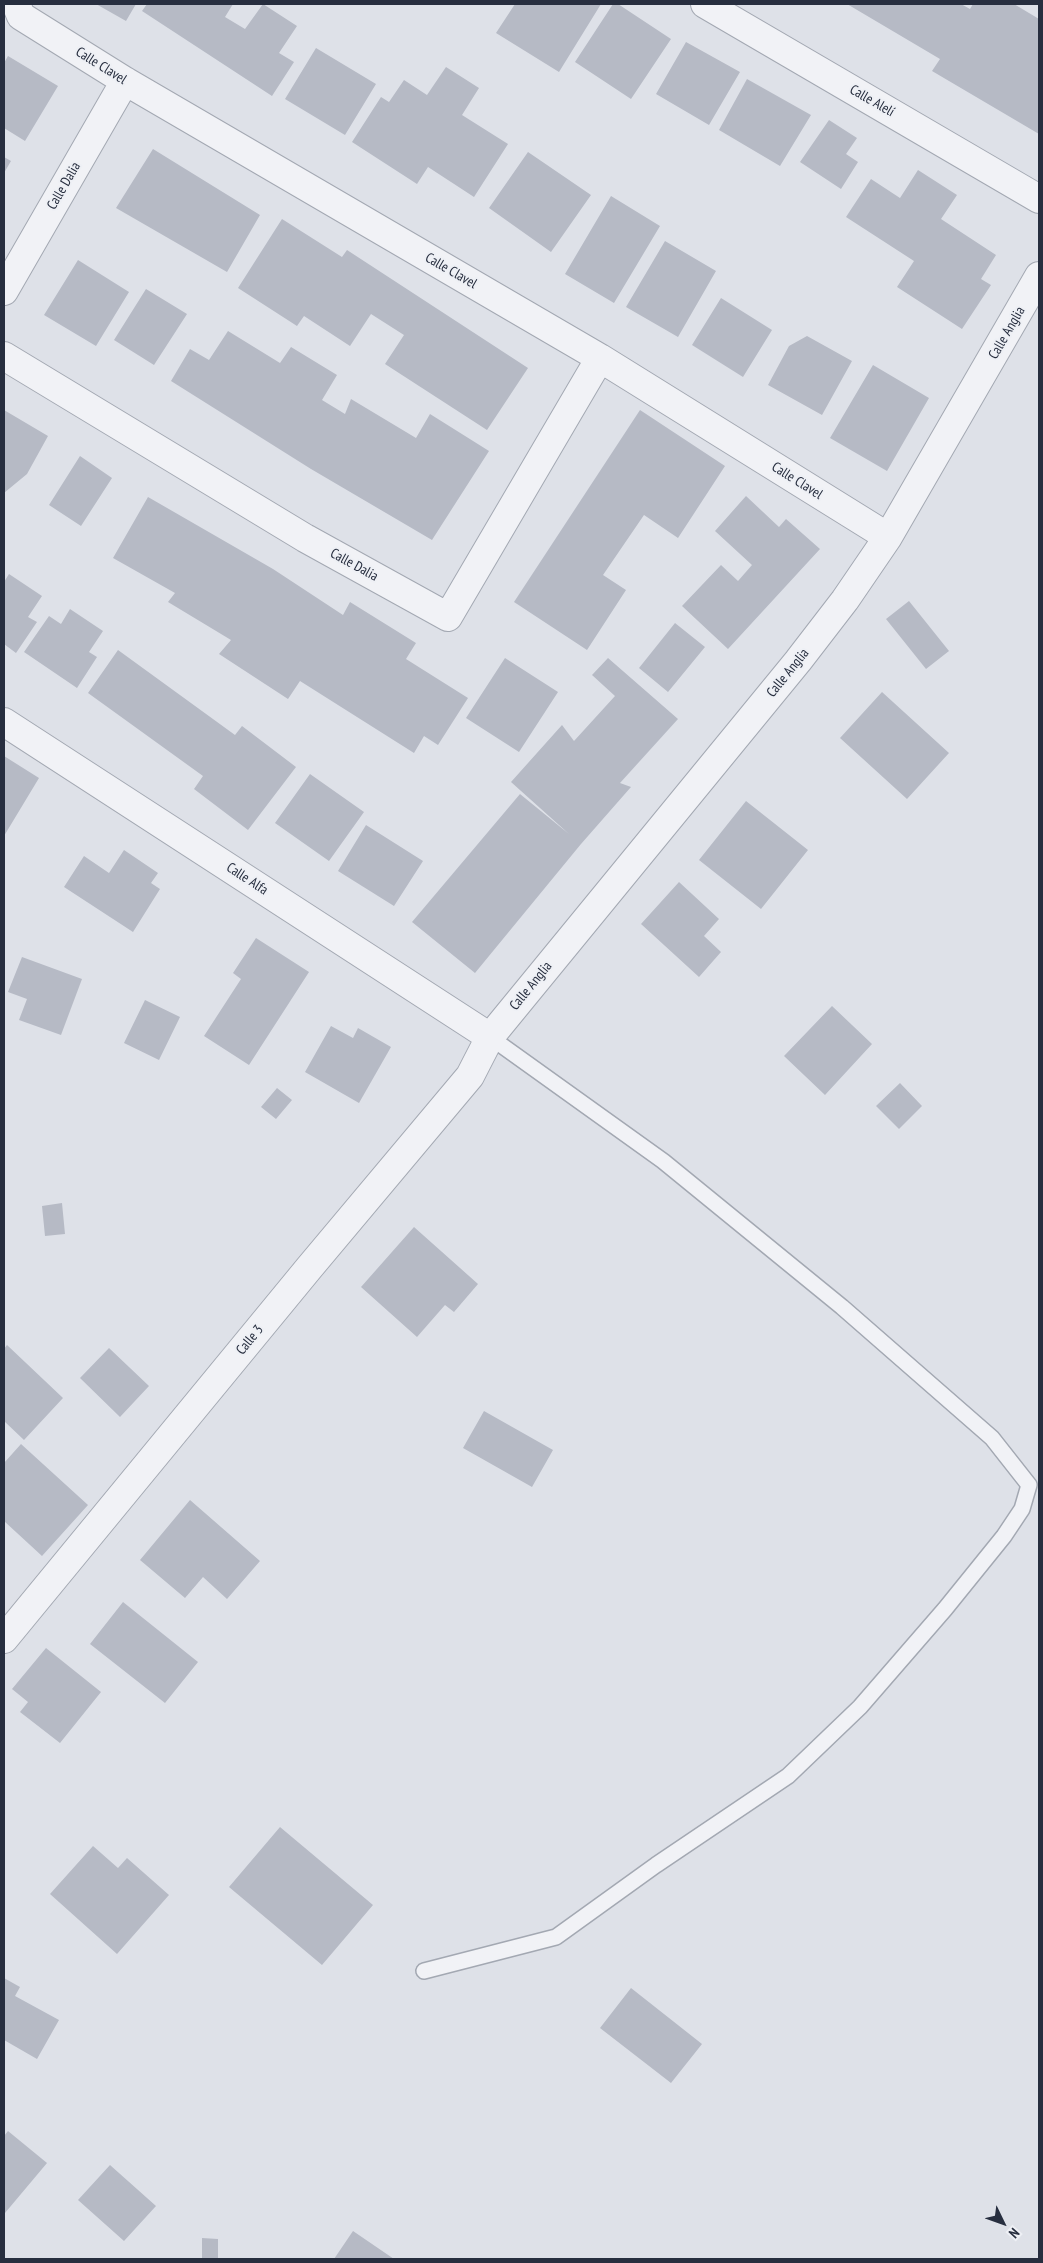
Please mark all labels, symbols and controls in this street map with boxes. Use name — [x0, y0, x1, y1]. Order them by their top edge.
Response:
street label: Calle Clavel — [72, 44, 130, 88]
street label: Calle Alelí — [847, 81, 897, 121]
street label: Calle Dalia — [44, 159, 84, 213]
street label: Calle Clavel — [422, 250, 480, 292]
street label: Calle Anglia — [985, 304, 1029, 362]
street label: Calle Clavel — [768, 459, 826, 503]
street label: Calle Dalia — [327, 545, 381, 585]
street label: Calle Anglia — [763, 645, 813, 701]
street label: Calle Alfa — [223, 859, 271, 899]
street label: Calle Anglia — [506, 958, 556, 1014]
street label: Calle 3 — [233, 1322, 267, 1358]
north arrow — [978, 2198, 1028, 2248]
text: N — [1005, 2224, 1023, 2242]

